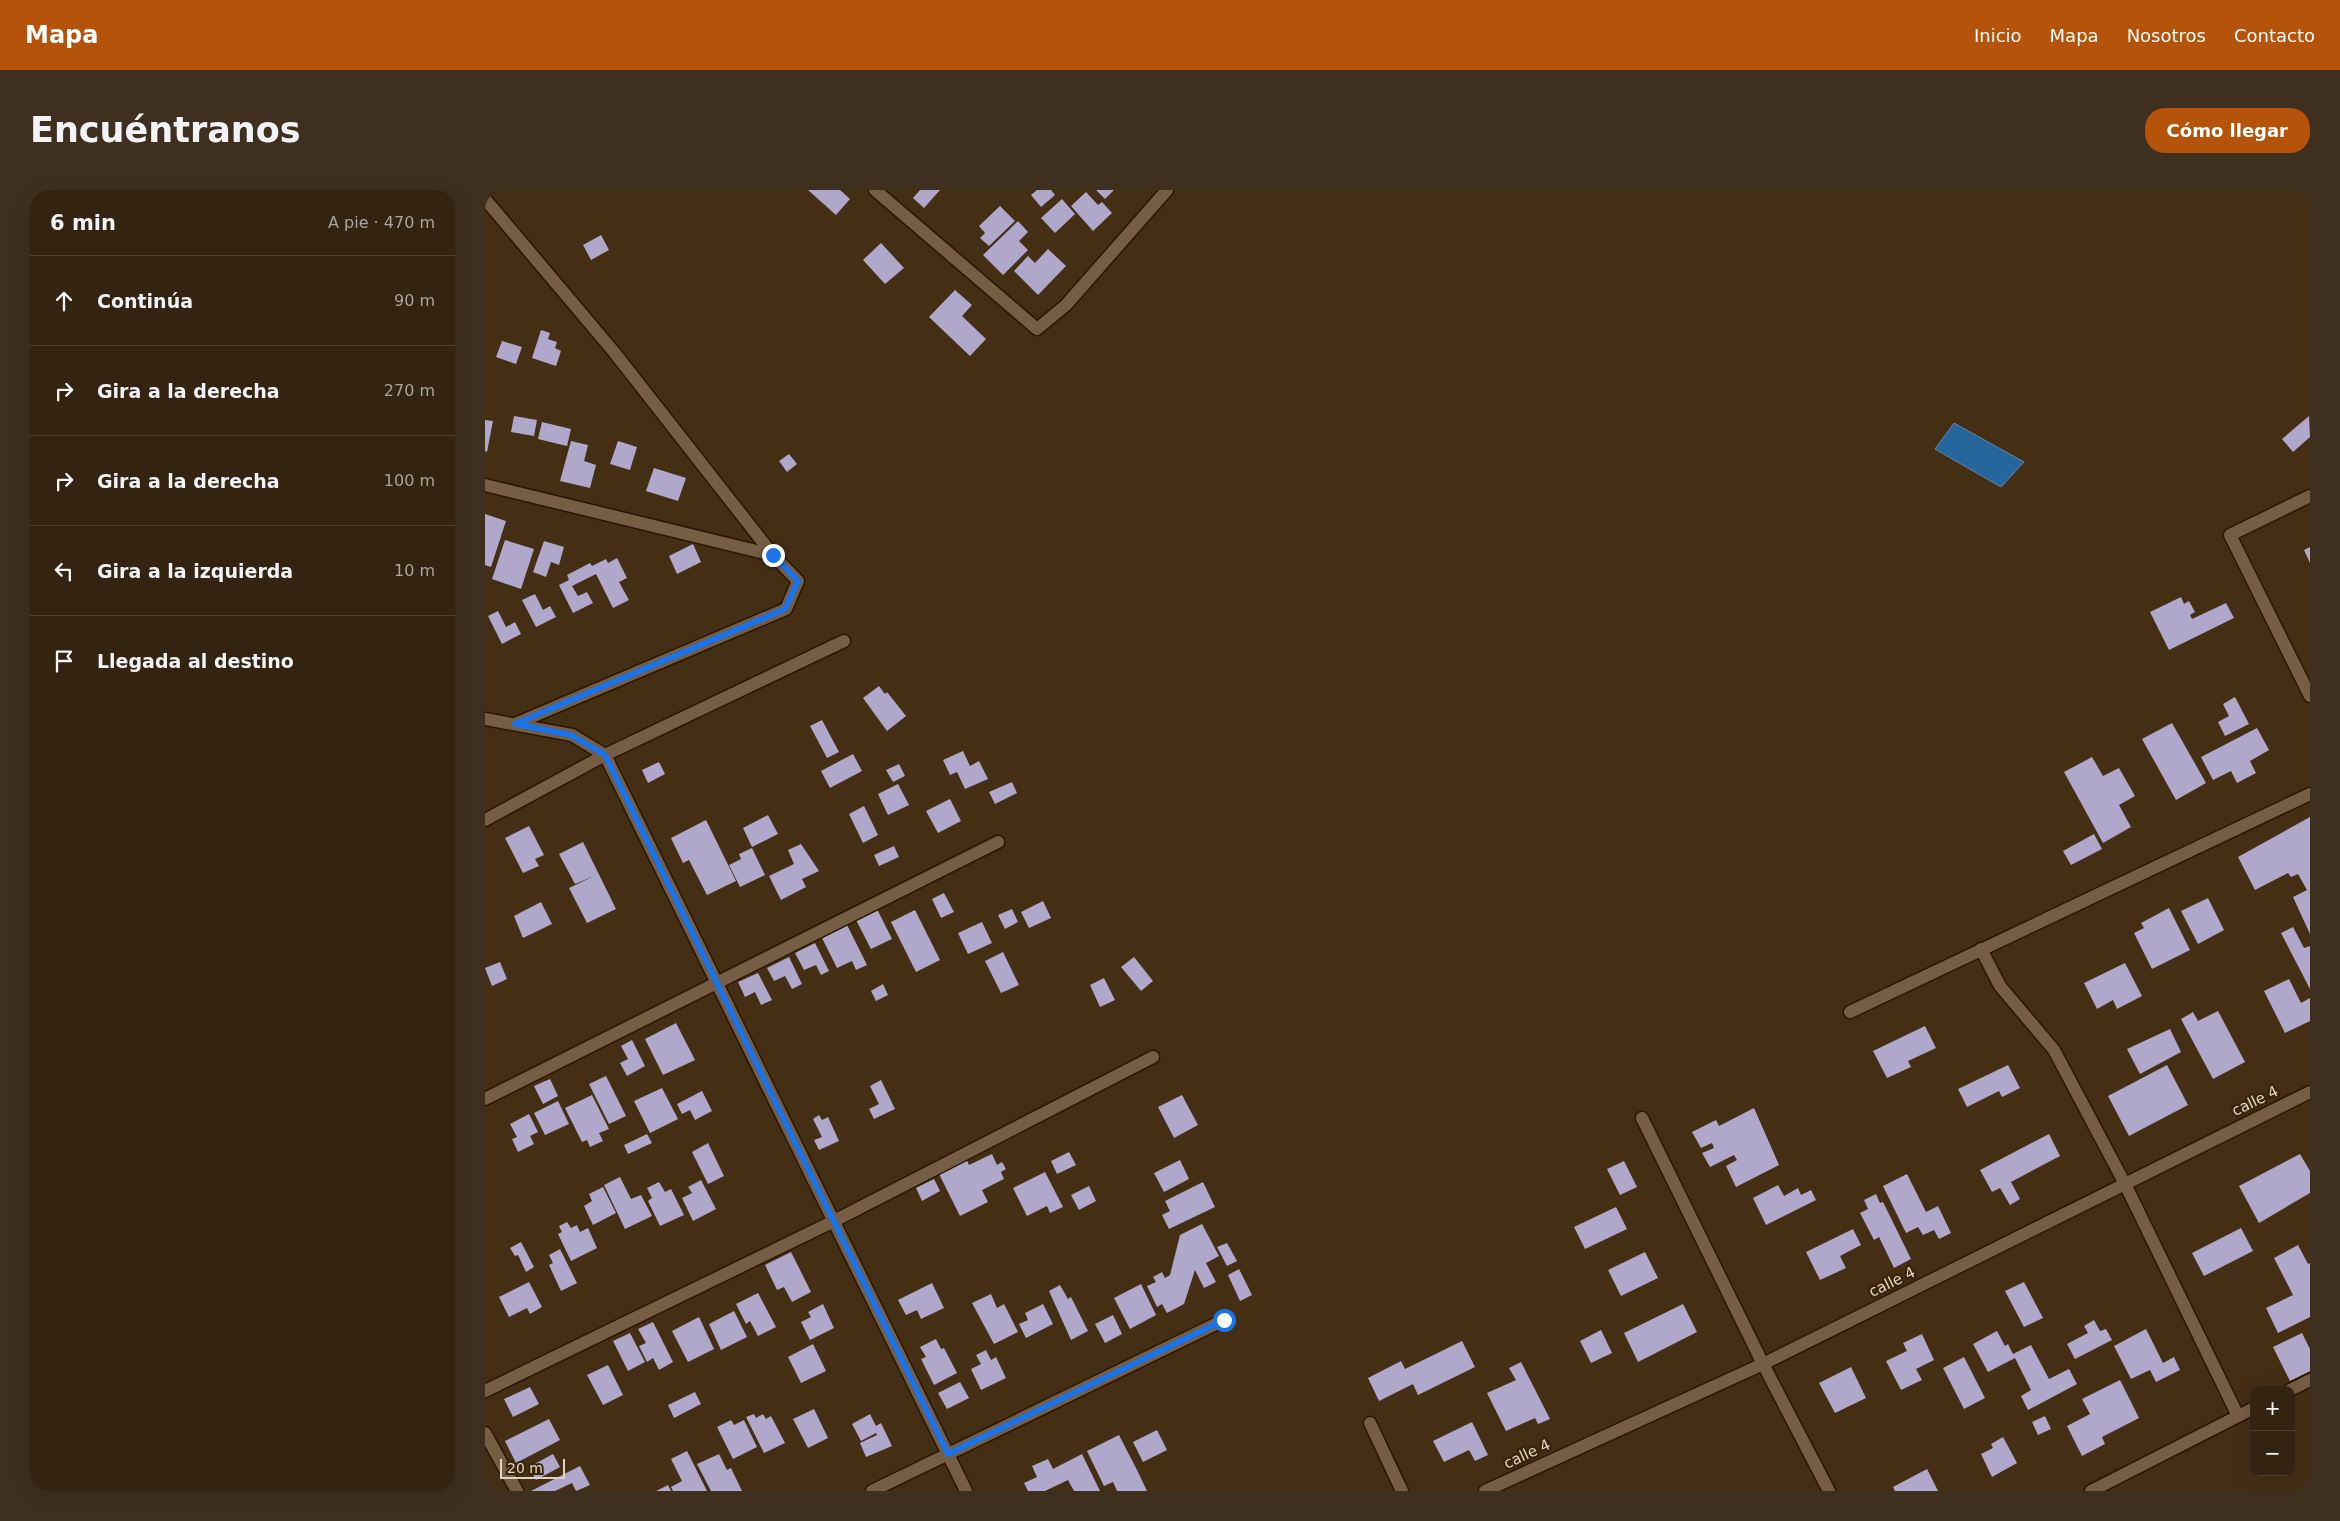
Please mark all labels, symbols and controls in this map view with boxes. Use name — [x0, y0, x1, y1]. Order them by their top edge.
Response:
text: Mapa — [25, 21, 98, 49]
text: Inicio — [1974, 25, 2022, 46]
text: Mapa — [2050, 25, 2099, 46]
text: Nosotros — [2127, 25, 2206, 46]
text: Contacto — [2234, 25, 2315, 46]
button: Cómo llegar — [2145, 108, 2310, 153]
text: Encuéntranos — [30, 110, 301, 150]
text: 6 min — [50, 211, 116, 235]
text: A pie · 470 m — [328, 213, 435, 232]
icon: ahead — [50, 287, 78, 315]
text: Continúa — [97, 290, 193, 312]
text: 90 m — [394, 291, 435, 310]
icon: right — [50, 377, 78, 405]
text: Gira a la derecha — [97, 380, 280, 402]
text: 270 m — [384, 381, 435, 400]
icon: right — [50, 467, 78, 495]
text: Gira a la derecha — [97, 470, 280, 492]
text: 100 m — [384, 471, 435, 490]
route end — [762, 544, 785, 567]
icon: left — [50, 557, 78, 585]
text: Gira a la izquierda — [97, 560, 293, 582]
text: 10 m — [394, 561, 435, 580]
icon: arrive — [50, 647, 78, 675]
text: Llegada al destino — [97, 650, 294, 672]
street label: calle 4 — [2229, 1082, 2281, 1120]
street label: calle 4 — [1866, 1263, 1918, 1301]
route start — [1213, 1309, 1236, 1332]
map controls — [2250, 1386, 2295, 1476]
button: + — [2250, 1386, 2295, 1431]
button: − — [2250, 1431, 2295, 1476]
street label: calle 4 — [1501, 1435, 1553, 1473]
scale bar — [500, 1456, 565, 1479]
text: 20 m — [507, 1460, 543, 1476]

